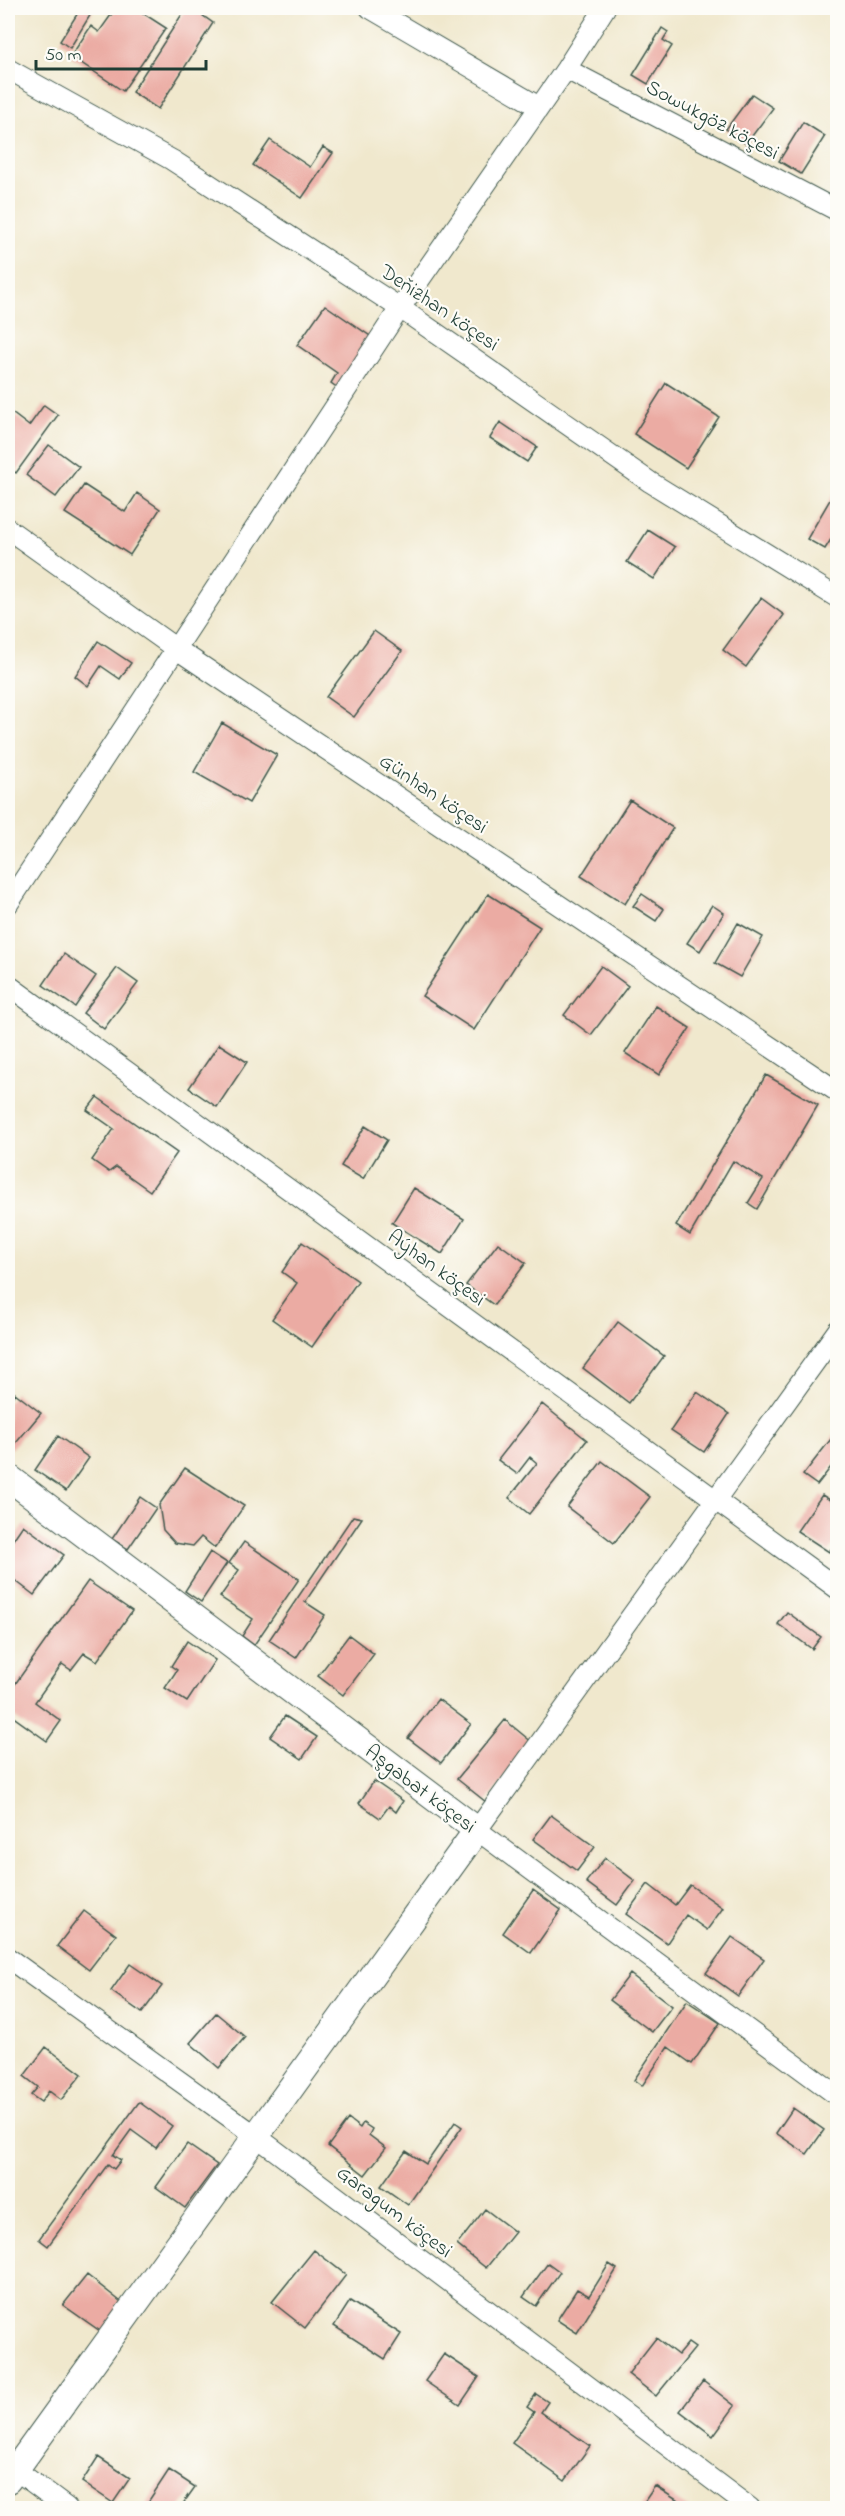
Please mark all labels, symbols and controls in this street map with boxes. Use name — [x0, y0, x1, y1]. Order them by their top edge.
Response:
scale bar — [36, 33, 206, 71]
text: 50 m — [45, 43, 82, 69]
street label: Sowukgöz köçesi — [639, 73, 784, 170]
street label: Deňizhan köçesi — [372, 257, 504, 360]
street label: Günhan köçesi — [372, 747, 493, 842]
street label: Aýhan köçesi — [379, 1223, 491, 1316]
street label: Aşgabat köçesi — [357, 1738, 482, 1843]
street label: Garagum köçesi — [328, 2159, 458, 2268]

